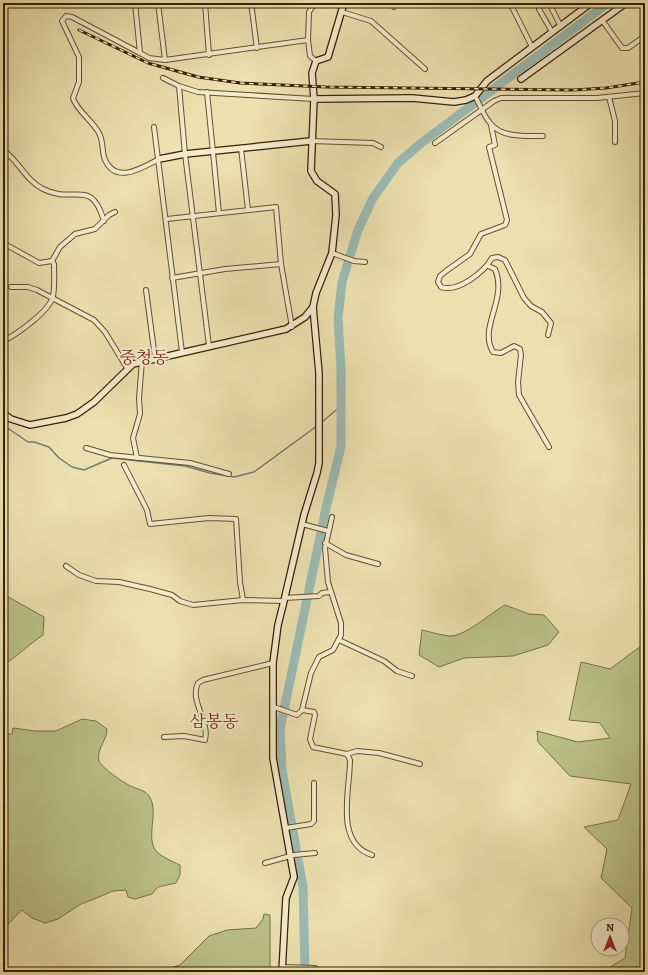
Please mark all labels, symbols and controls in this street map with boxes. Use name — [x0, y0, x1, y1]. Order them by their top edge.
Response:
district label: 중청동 — [119, 346, 169, 369]
district label: 삼봉동 — [189, 710, 239, 733]
north arrow — [590, 917, 630, 957]
text: N — [606, 920, 614, 935]

